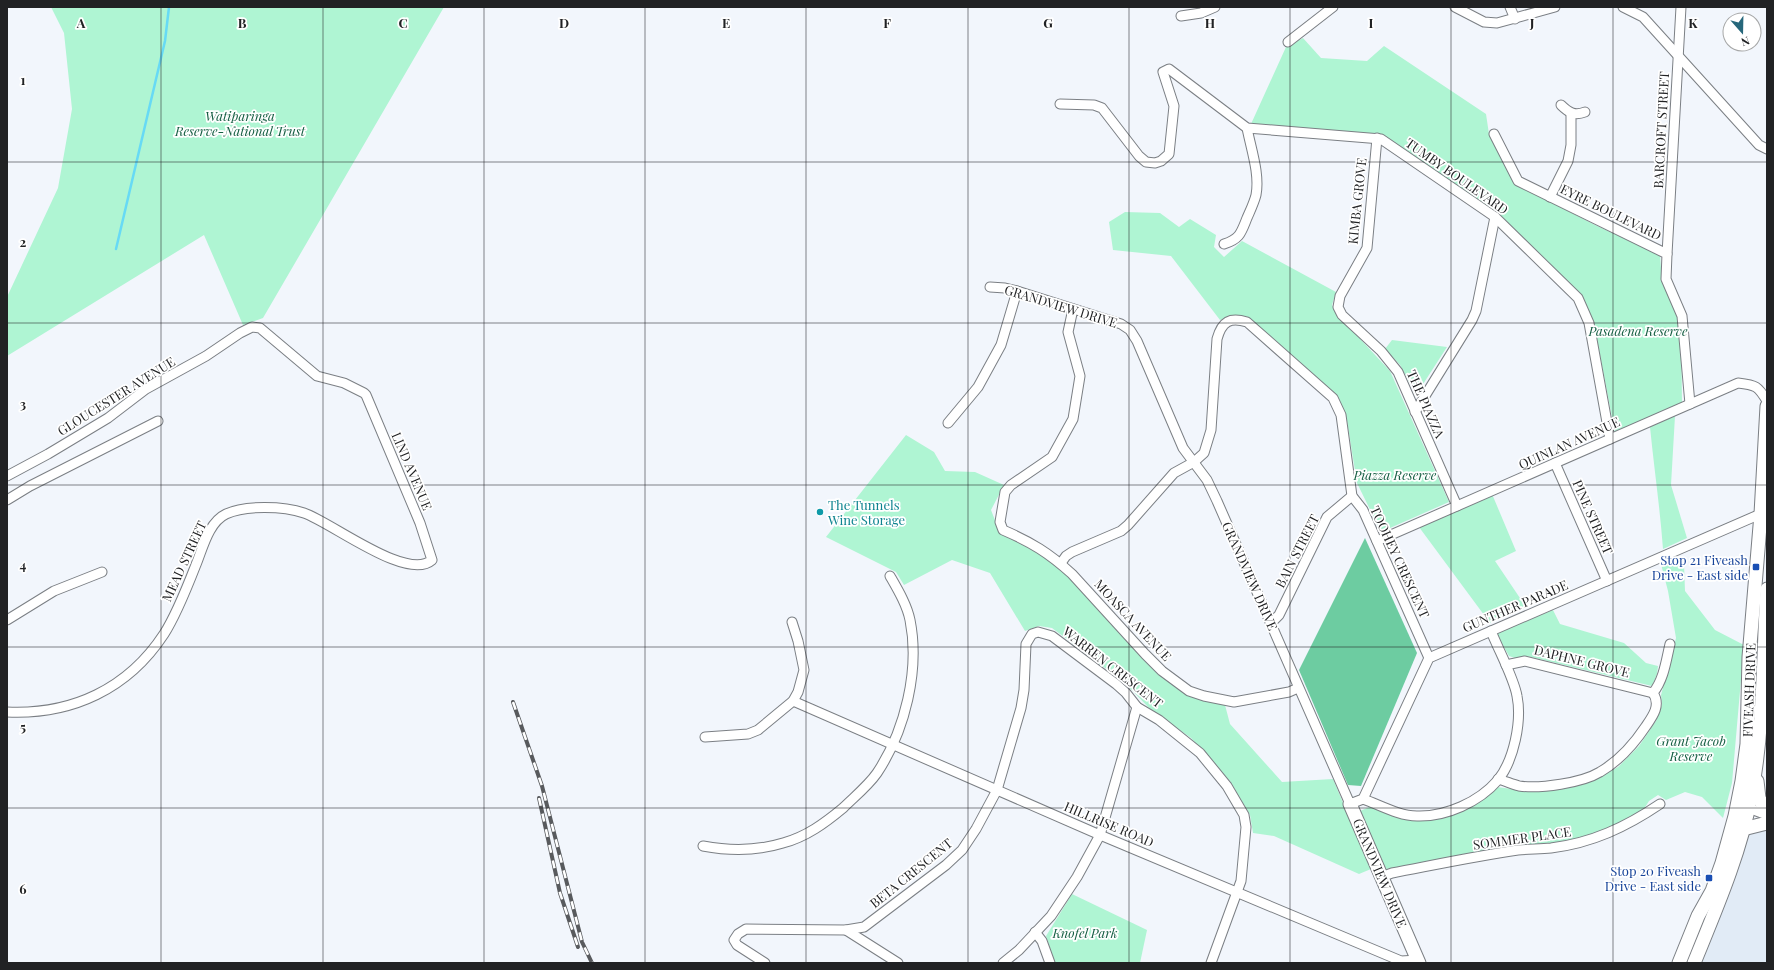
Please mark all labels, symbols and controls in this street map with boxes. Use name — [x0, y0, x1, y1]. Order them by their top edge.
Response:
north arrow — [1722, 12, 1762, 52]
text: A — [76, 14, 86, 31]
text: B — [238, 14, 247, 31]
text: C — [398, 14, 408, 31]
text: D — [559, 14, 569, 31]
text: E — [722, 14, 730, 31]
text: F — [883, 14, 891, 31]
text: G — [1043, 14, 1053, 31]
text: H — [1205, 14, 1215, 31]
text: I — [1369, 14, 1374, 31]
text: J — [1529, 14, 1535, 31]
text: K — [1688, 14, 1698, 31]
text: N — [1739, 33, 1752, 50]
text: 1 — [21, 71, 26, 88]
street label: BARCROFT STREET — [1649, 71, 1672, 189]
park label: Watiparinga Reserve-National Trust — [174, 107, 306, 139]
street label: TUMBY BOULEVARD — [1403, 134, 1512, 217]
street label: KIMBA GROVE — [1344, 157, 1370, 245]
street label: EYRE BOULEVARD — [1558, 180, 1665, 243]
text: 2 — [20, 233, 27, 250]
street label: GRANDVIEW DRIVE — [1003, 280, 1120, 331]
park label: Pasadena Reserve — [1587, 322, 1688, 339]
street label: GLOUCESTER AVENUE — [54, 352, 178, 439]
street label: THE PIAZZA — [1404, 367, 1449, 441]
text: 3 — [20, 395, 26, 412]
street label: QUINLAN AVENUE — [1515, 413, 1622, 473]
street label: LIND AVENUE — [388, 429, 437, 512]
park label: Piazza Reserve — [1353, 466, 1437, 483]
street label: PINE STREET — [1569, 477, 1617, 557]
place label: The Tunnels Wine Storage — [827, 496, 906, 528]
street label: TOOHEY CRESCENT — [1367, 503, 1434, 621]
marker: The Tunnels Wine Storage — [815, 507, 825, 517]
street label: BAIN STREET — [1271, 511, 1322, 590]
street label: MEAD STREET — [157, 518, 210, 604]
street label: GRANDVIEW DRIVE — [1219, 519, 1282, 633]
place label: Stop 21 Fiveash Drive - East side — [1652, 551, 1748, 583]
text: 4 — [20, 556, 27, 573]
marker: Stop 21 Fiveash Drive - East side — [1751, 562, 1761, 572]
street label: MOASCA AVENUE — [1091, 575, 1176, 664]
street label: GUNTHER PARADE — [1459, 576, 1570, 635]
street label: WARREN CRESCENT — [1059, 622, 1167, 711]
street label: DAPHNE GROVE — [1533, 640, 1632, 681]
street label: FIVEASH DRIVE — [1738, 642, 1759, 737]
text: 5 — [20, 718, 26, 735]
park label: Grant Jacob Reserve — [1656, 732, 1726, 764]
street label: HILLRISE ROAD — [1062, 797, 1157, 850]
street label: GRANDVIEW DRIVE — [1350, 816, 1411, 930]
street label: SOMMER PLACE — [1472, 822, 1572, 853]
street label: BETA CRESCENT — [866, 834, 955, 911]
place label: Stop 20 Fiveash Drive - East side — [1605, 862, 1701, 894]
marker: Stop 20 Fiveash Drive - East side — [1704, 873, 1714, 883]
text: 6 — [19, 880, 27, 897]
park label: Knofel Park — [1052, 924, 1118, 941]

